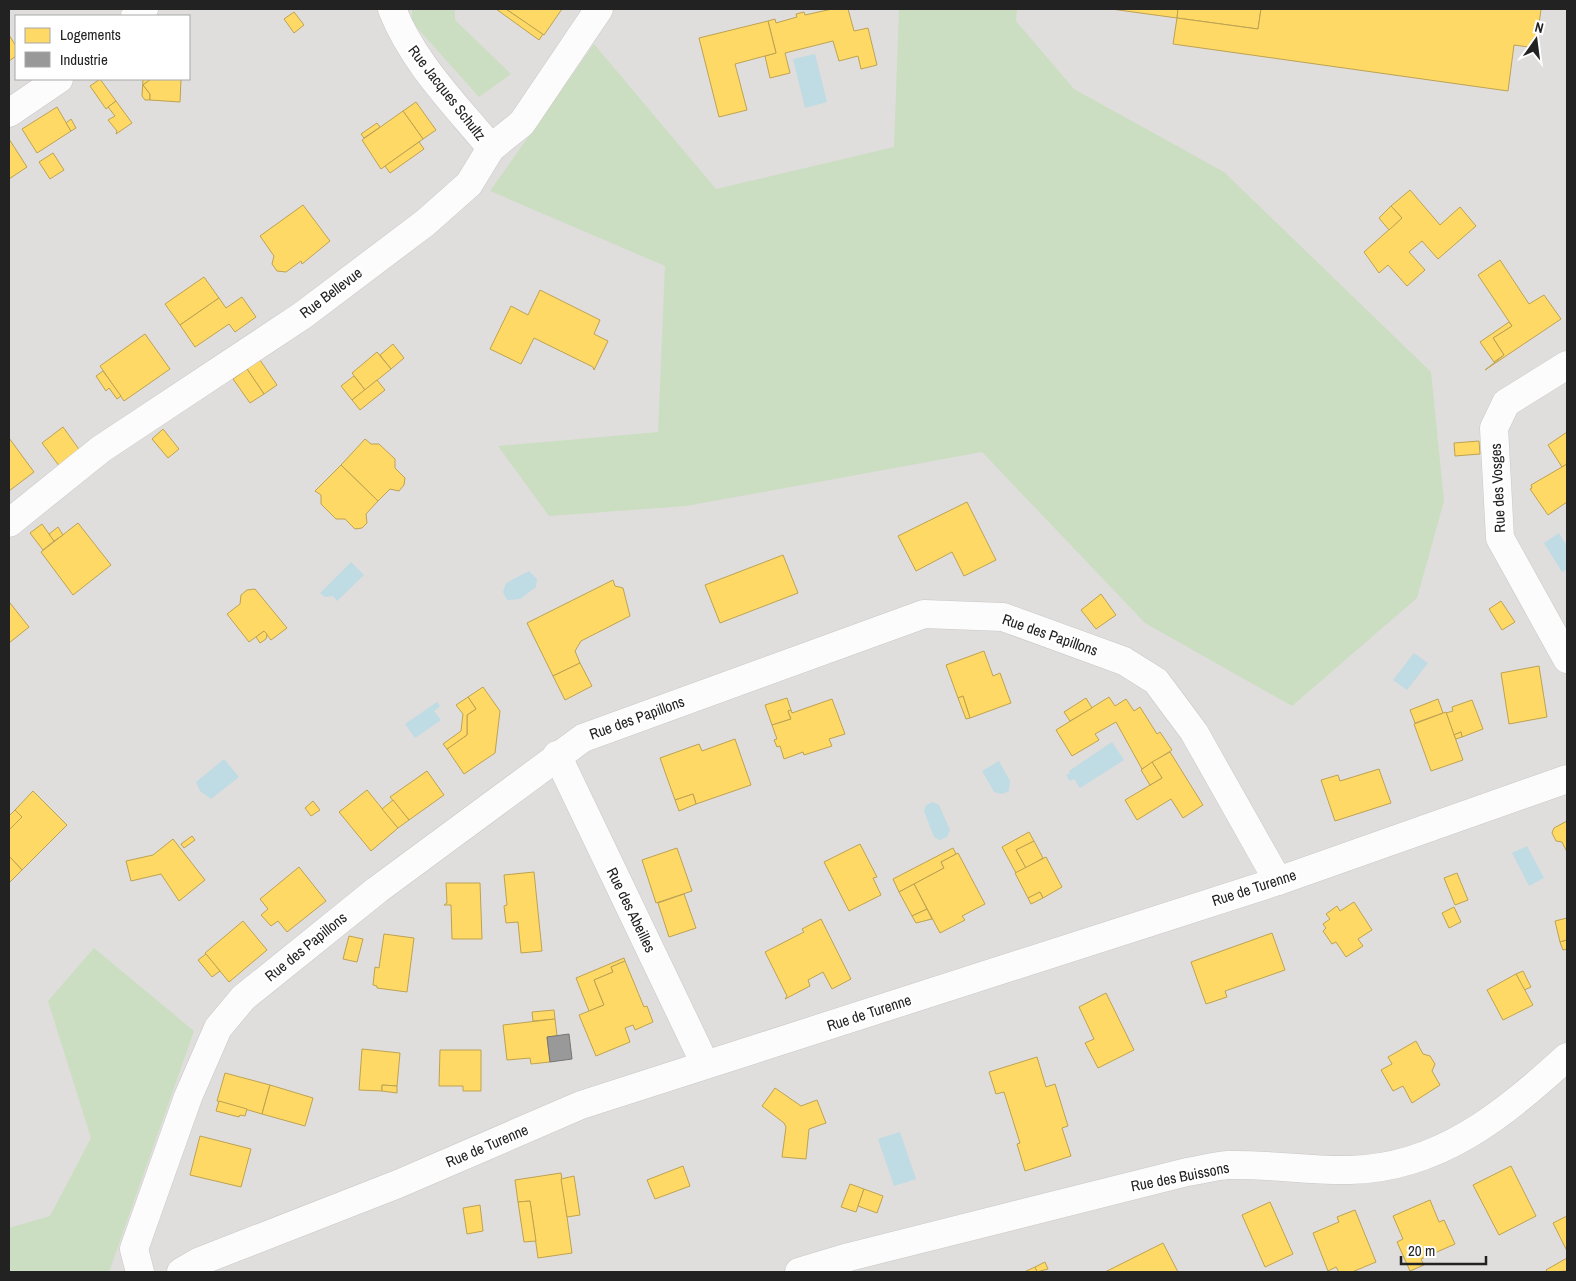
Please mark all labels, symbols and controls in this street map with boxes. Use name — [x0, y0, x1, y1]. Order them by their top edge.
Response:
legend — [15, 15, 190, 80]
north arrow — [1511, 15, 1561, 65]
text: N — [1533, 18, 1545, 37]
text: Logements — [60, 24, 121, 45]
street label: Rue Jacques Schultz — [404, 41, 491, 145]
text: Industrie — [60, 49, 108, 70]
street label: Rue Bellevue — [295, 262, 366, 323]
street label: Rue des Vosges — [1485, 443, 1510, 533]
street label: Rue des Papillons — [1000, 608, 1101, 661]
street label: Rue des Papillons — [586, 691, 687, 744]
street label: Rue des Abeilles — [602, 864, 661, 956]
street label: Rue de Turenne — [1209, 864, 1299, 911]
street label: Rue des Papillons — [260, 907, 351, 986]
street label: Rue de Turenne — [824, 989, 914, 1036]
street label: Rue de Turenne — [442, 1119, 531, 1172]
street label: Rue des Buissons — [1129, 1157, 1231, 1196]
scale bar — [1401, 1234, 1486, 1266]
text: 20 m — [1408, 1240, 1435, 1261]

